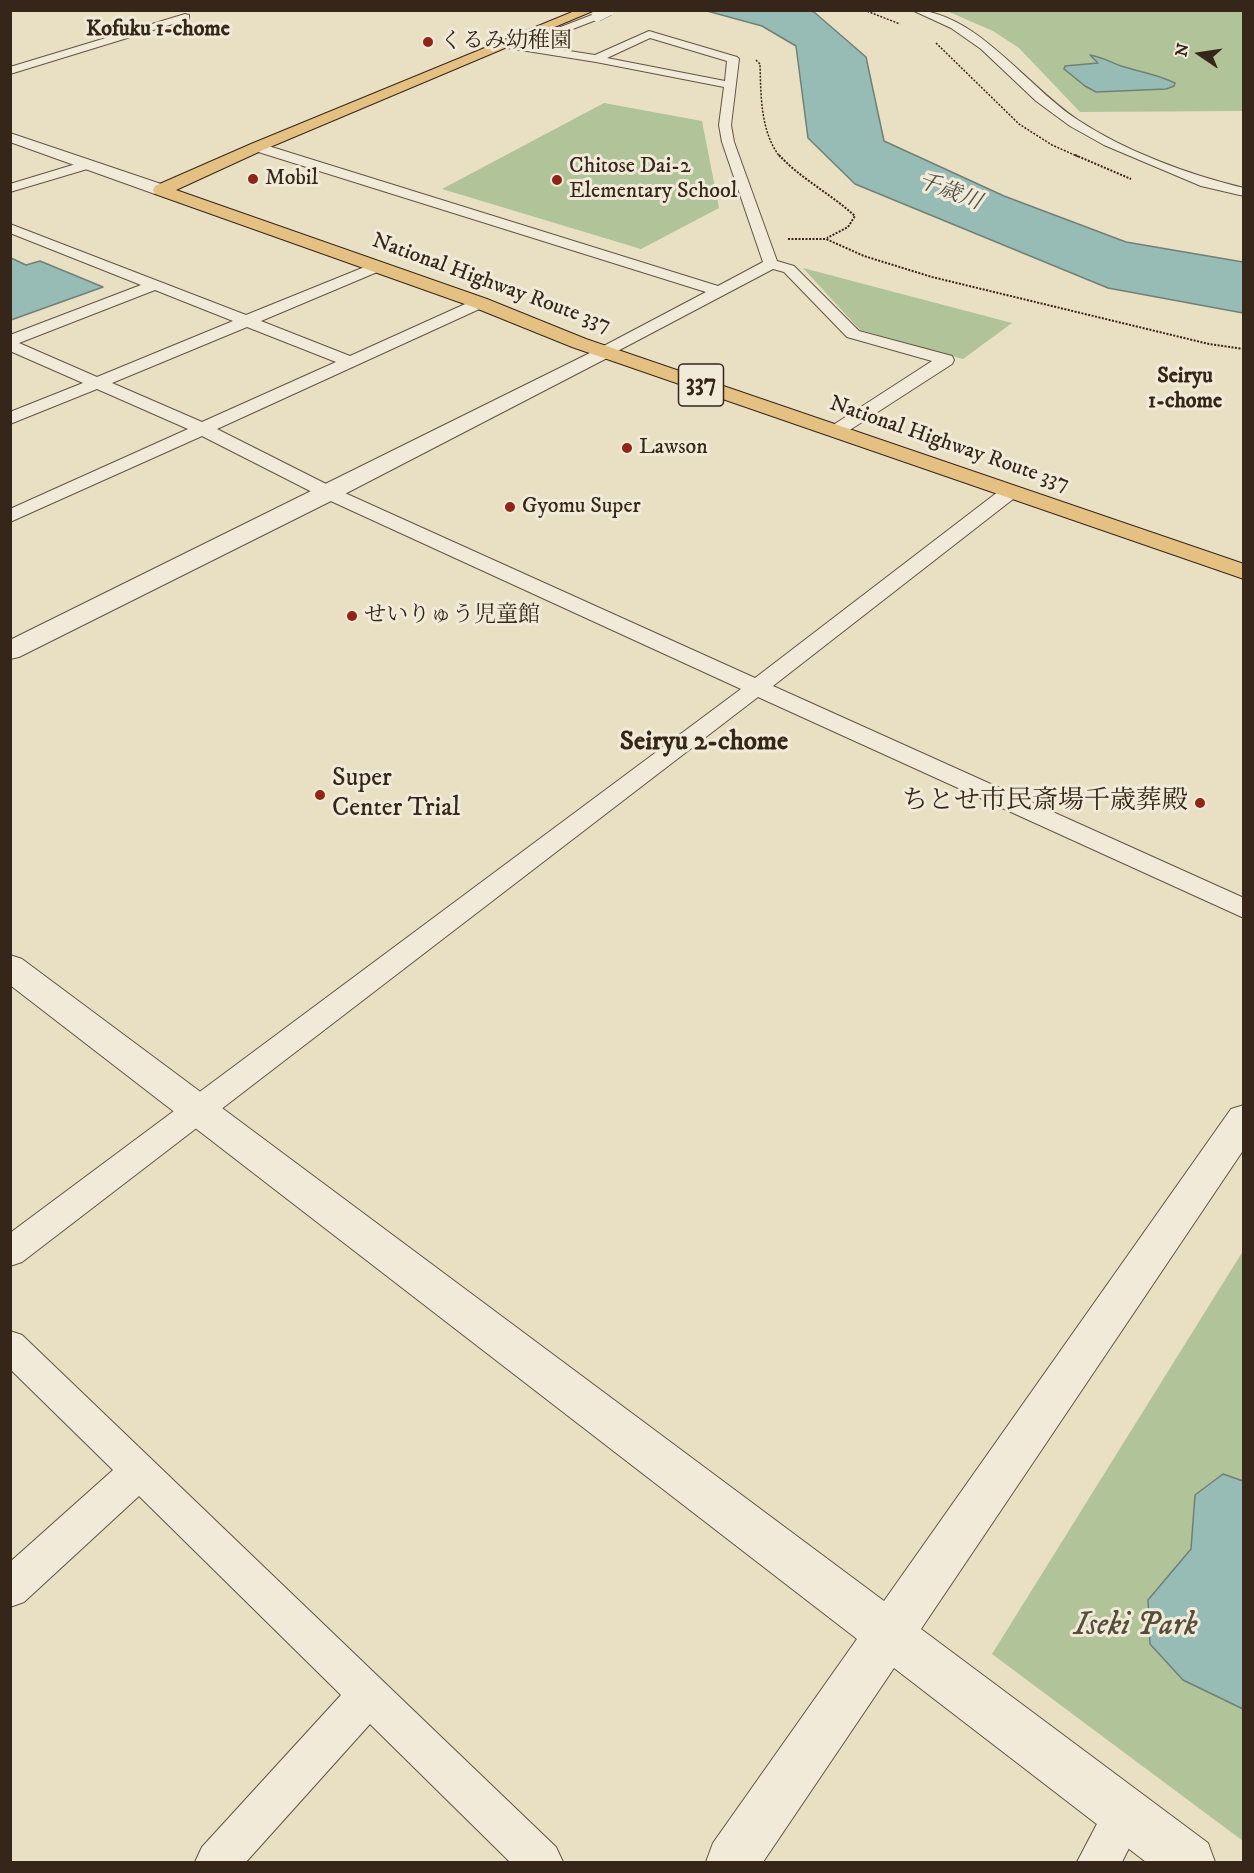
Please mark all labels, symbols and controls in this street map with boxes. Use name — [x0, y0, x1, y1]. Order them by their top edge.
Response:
district label: Kofuku 1-chome — [86, 17, 230, 43]
north arrow — [1170, 24, 1230, 84]
place label: くるみ幼稚園 — [440, 29, 572, 55]
marker: くるみ幼稚園 — [421, 35, 435, 49]
text: N — [1171, 41, 1194, 59]
place label: Chitose Dai-2 Elementary School — [569, 154, 737, 206]
place label: Mobil — [265, 166, 318, 192]
water label: 千歳川 — [913, 169, 985, 217]
marker: Mobil — [246, 172, 260, 186]
marker: Chitose Dai-2 Elementary School — [550, 173, 564, 187]
street label: National Highway Route 337 — [368, 229, 614, 339]
road number: 337 — [678, 364, 724, 406]
district label: Seiryu 1-chome — [1148, 364, 1222, 416]
street label: National Highway Route 337 — [826, 392, 1072, 498]
place label: Lawson — [639, 435, 708, 461]
marker: Lawson — [620, 441, 634, 455]
place label: Gyomu Super — [522, 494, 641, 520]
marker: Gyomu Super — [503, 500, 517, 514]
place label: せいりゅう児童館 — [364, 603, 540, 629]
marker: せいりゅう児童館 — [345, 609, 359, 623]
district label: Seiryu 2-chome — [620, 727, 788, 759]
place label: Super Center Trial — [332, 764, 460, 826]
place label: ちとせ市民斎場千歳葬殿 — [902, 787, 1188, 819]
marker: Super Center Trial — [313, 788, 327, 802]
marker: ちとせ市民斎場千歳葬殿 — [1193, 796, 1207, 810]
park label: Iseki Park — [1074, 1608, 1198, 1646]

